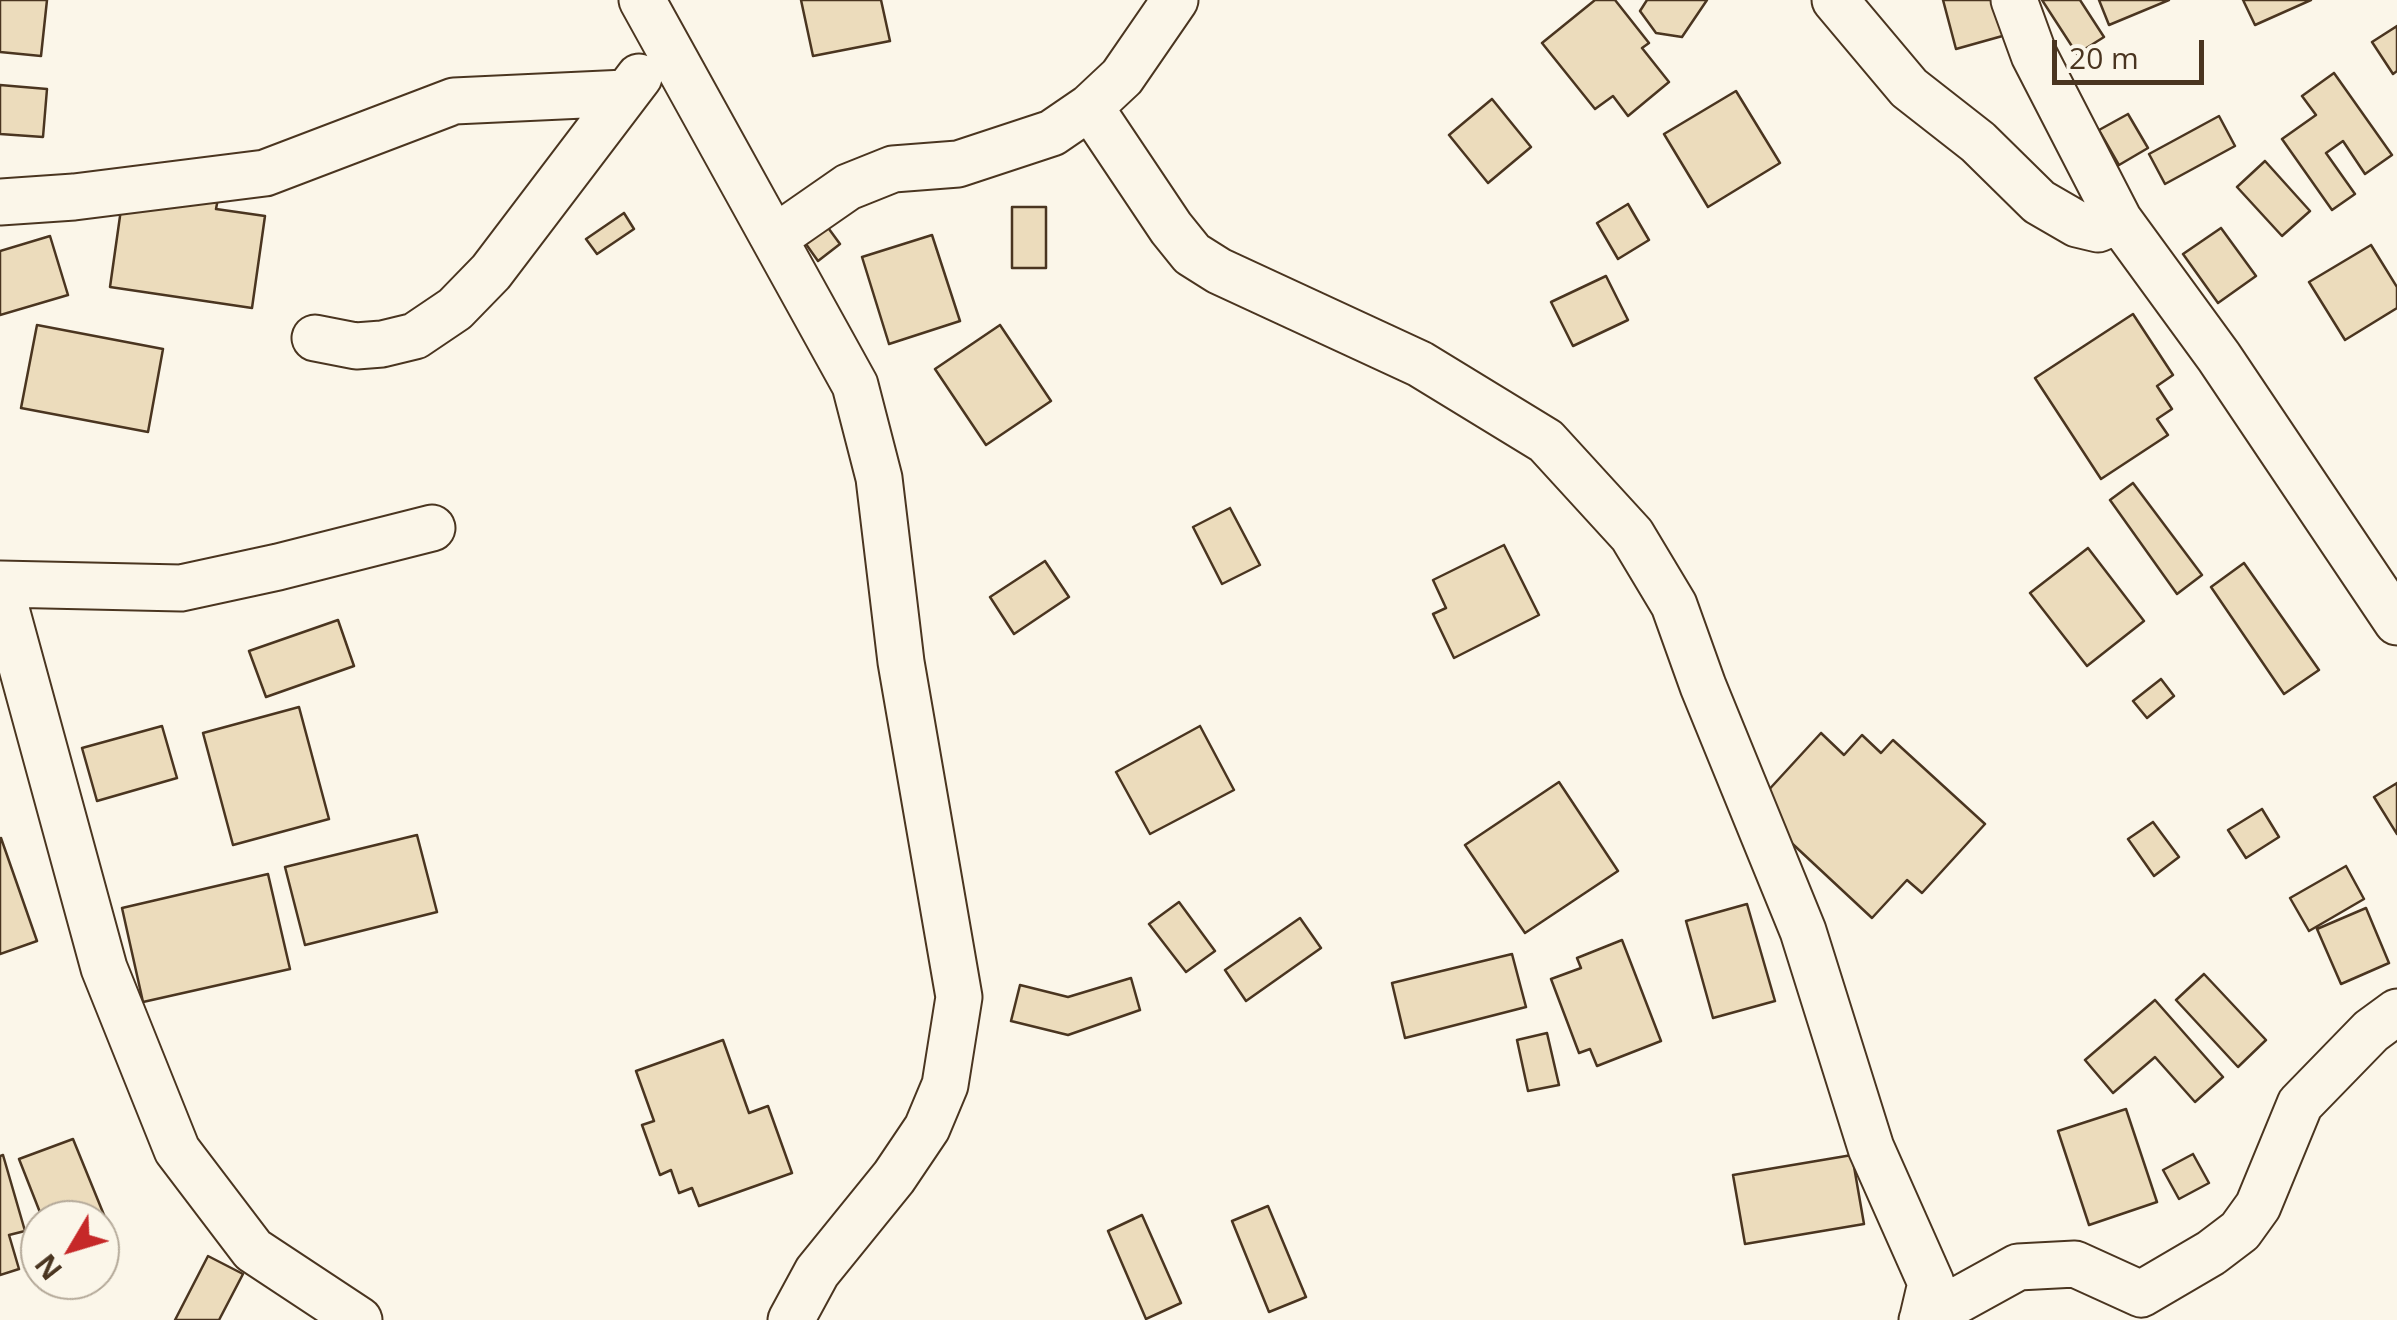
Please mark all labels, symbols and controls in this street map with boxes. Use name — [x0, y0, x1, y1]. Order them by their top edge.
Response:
scale bar — [2057, 20, 2210, 82]
text: 20 m — [2069, 37, 2139, 78]
north arrow — [20, 1200, 120, 1300]
text: N — [26, 1247, 70, 1288]

